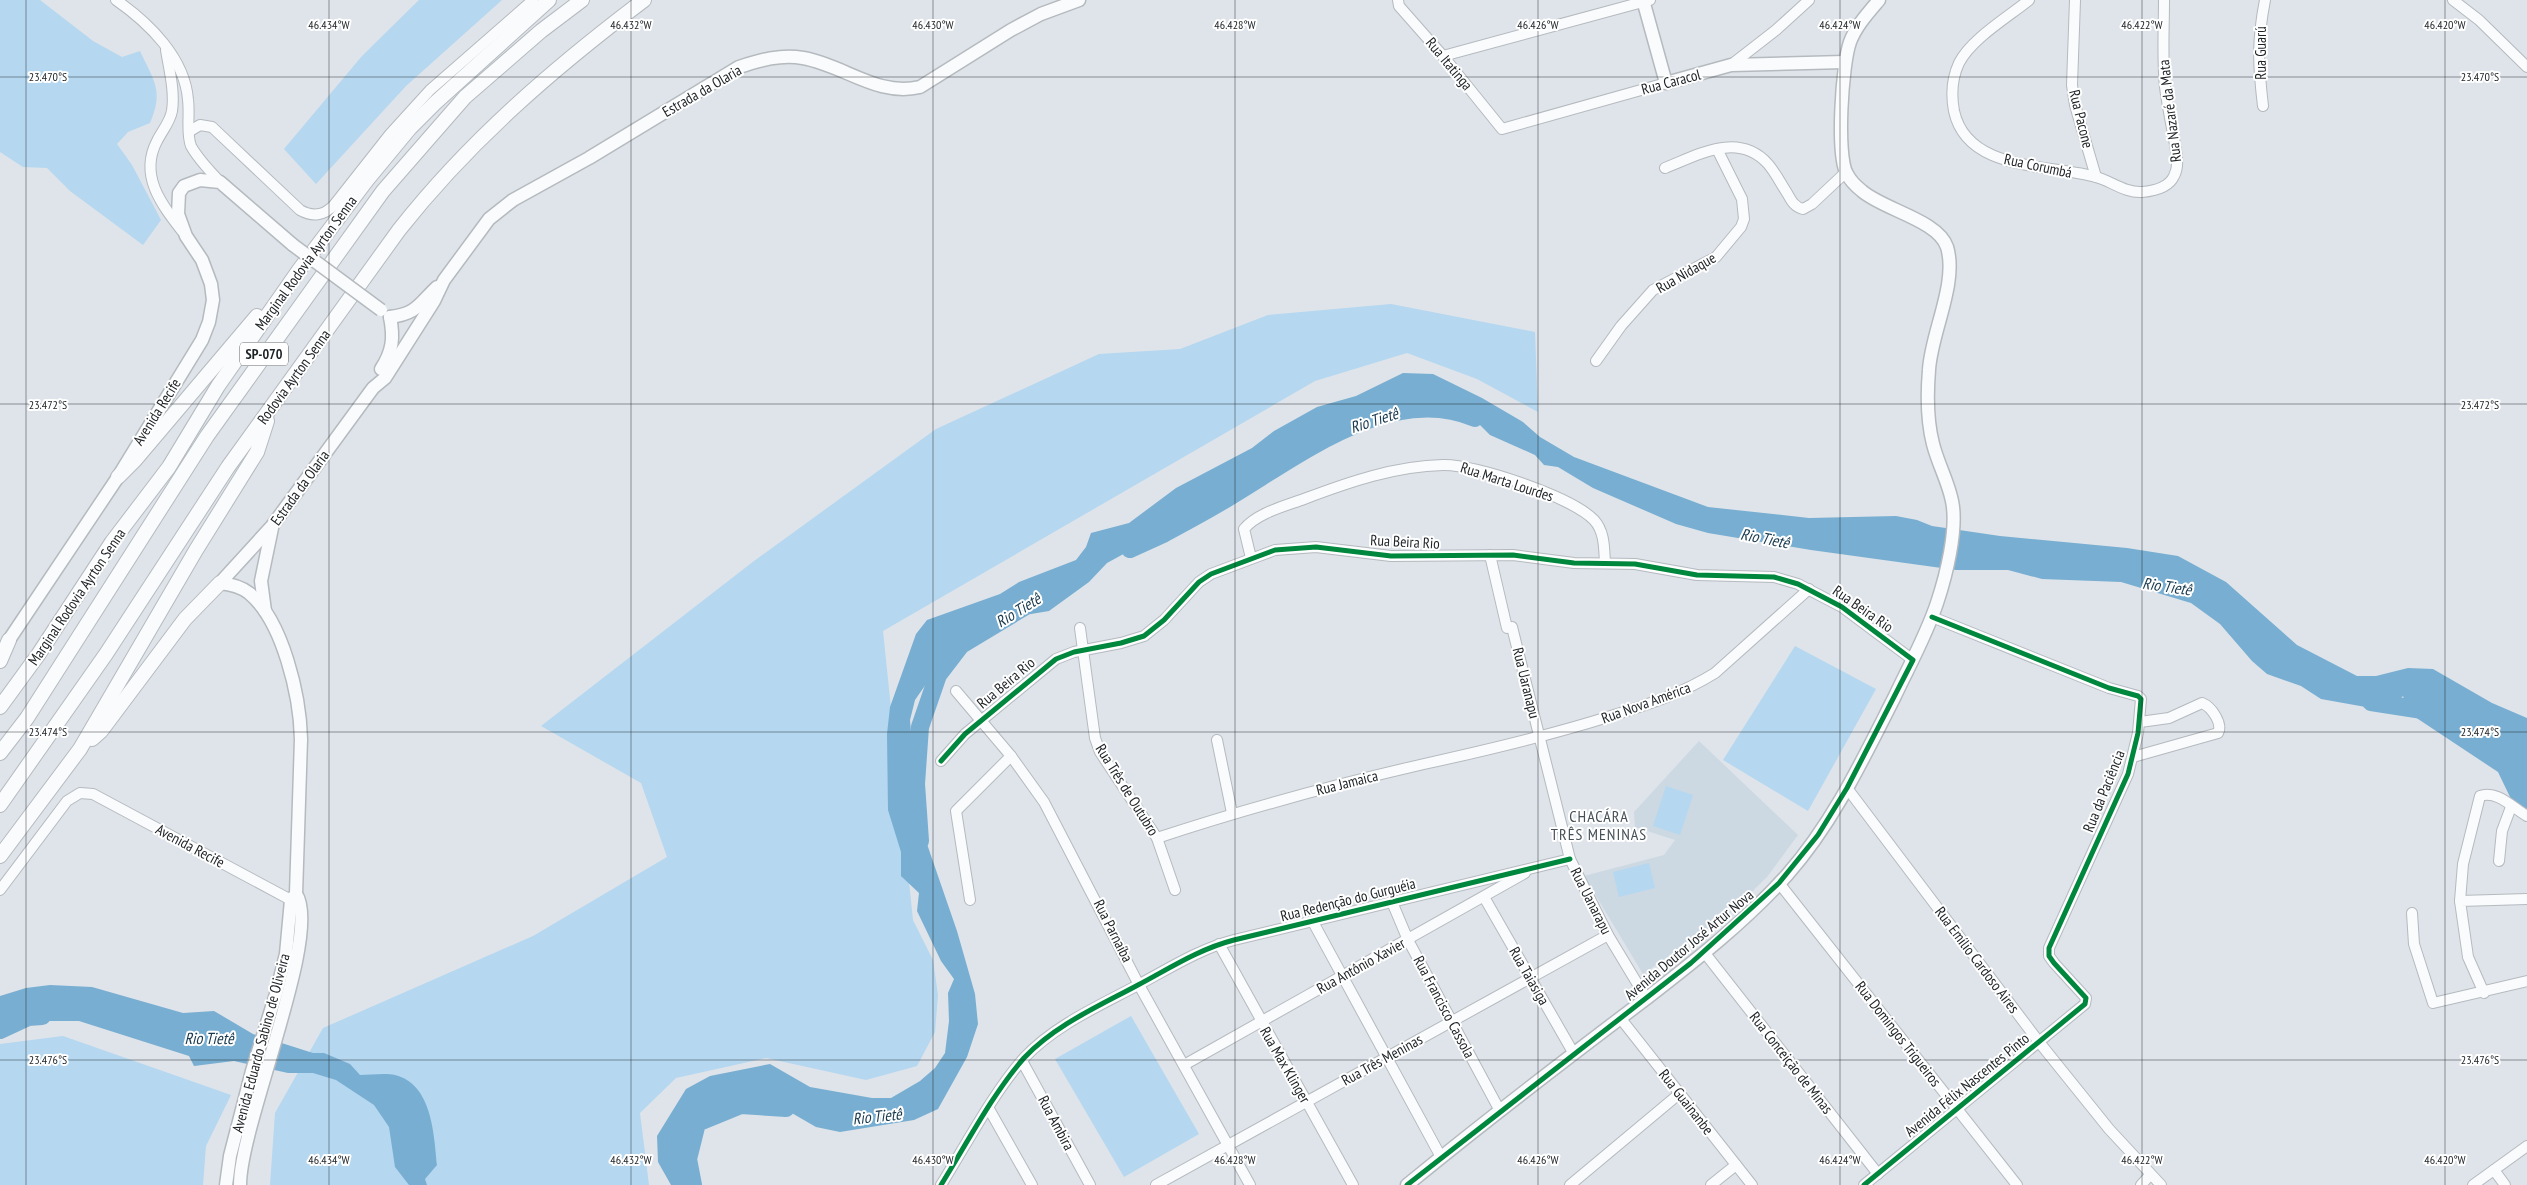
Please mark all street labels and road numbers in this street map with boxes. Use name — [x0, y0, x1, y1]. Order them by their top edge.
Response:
street label: Rua Guarú — [2251, 26, 2270, 80]
street label: Rua Itatinga — [1422, 33, 1477, 94]
street label: Rua Nazaré da Mata — [2154, 59, 2185, 163]
street label: Estrada da Olaria — [659, 60, 745, 121]
street label: Rua Caracol — [1639, 64, 1703, 99]
street label: Rua Pacone — [2065, 88, 2098, 150]
street label: Rua Corumbá — [2003, 149, 2074, 182]
street label: Marginal Rodovia Ayrton Senna — [251, 192, 361, 334]
street label: Rua Nidaque — [1652, 248, 1719, 297]
street label: Rodovia Ayrton Senna — [253, 326, 334, 428]
road number: SP-070 — [240, 342, 288, 366]
street label: Avenida Recife — [129, 375, 185, 449]
street label: Estrada da Olaria — [266, 446, 333, 529]
street label: Rua Marta Lourdes — [1458, 458, 1556, 505]
street label: Marginal Rodovia Ayrton Senna — [24, 525, 130, 669]
street label: Rua Beira Rio — [1370, 530, 1440, 553]
street label: Rua Beira Rio — [1829, 581, 1897, 636]
street label: Rua Uaranapu — [1509, 645, 1544, 720]
street label: Rua Beira Rio — [973, 653, 1038, 712]
street label: Rua Nova América — [1599, 678, 1693, 727]
street label: Rua Três de Outubro — [1092, 740, 1163, 839]
street label: Rua da Paciência — [2078, 747, 2129, 835]
street label: Rua Jamaica — [1314, 766, 1380, 799]
street label: Avenida Recife — [152, 819, 228, 872]
street label: Rua Uanarapu — [1567, 864, 1616, 937]
street label: Rua Redenção do Gurguéia — [1278, 874, 1417, 925]
street label: Avenida Doutor José Artur Nova — [1620, 885, 1757, 1004]
street label: Rua Parnaíba — [1090, 896, 1137, 965]
street label: Rua Emílio Cardoso Aires — [1931, 903, 2024, 1017]
street label: Rua Antônio Xavier — [1313, 933, 1409, 998]
street label: Rua Taiasiga — [1505, 943, 1554, 1008]
street label: Avenida Eduardo Sabino de Oliveira — [227, 951, 294, 1134]
street label: Rua Francisco Cassola — [1410, 952, 1479, 1061]
street label: Rua Domingos Trigueiros — [1851, 977, 1945, 1090]
street label: Rua Conceição de Minas — [1746, 1008, 1837, 1118]
street label: Rua Max Klinger — [1256, 1023, 1315, 1107]
street label: Avenida Félix Nascentes Pinto — [1901, 1029, 2033, 1141]
street label: Rua Três Meninas — [1338, 1030, 1426, 1090]
street label: Rua Guainanbe — [1655, 1065, 1718, 1138]
street label: Rua Ambira — [1034, 1092, 1079, 1153]

